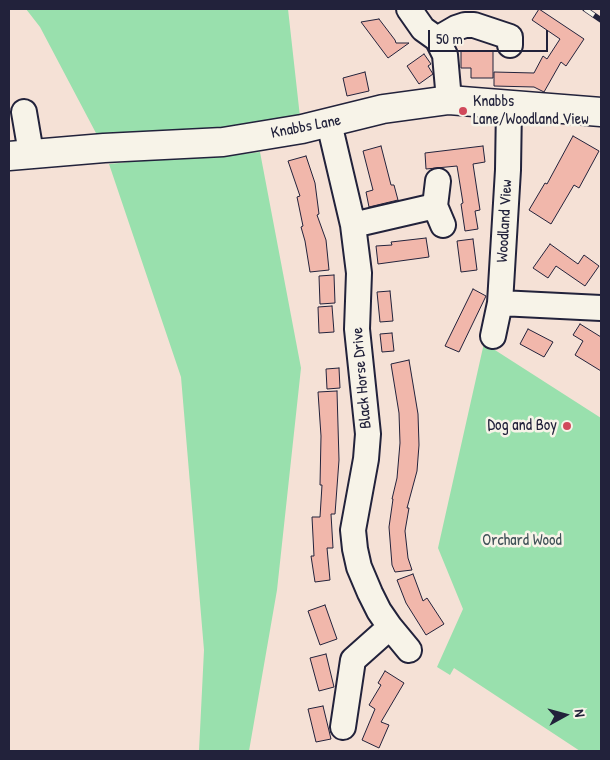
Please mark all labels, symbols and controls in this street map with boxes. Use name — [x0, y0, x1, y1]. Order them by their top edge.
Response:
scale bar — [430, 20, 550, 52]
text: 50 m — [436, 28, 463, 49]
place label: Knabbs Lane/Woodland View — [473, 92, 589, 130]
marker: Knabbs Lane/Woodland View — [457, 105, 469, 117]
street label: Knabbs Lane — [269, 111, 343, 143]
street label: Woodland View — [493, 179, 517, 263]
street label: Black Horse Drive — [348, 327, 376, 429]
place label: Dog and Boy — [487, 416, 557, 436]
marker: Dog and Boy — [561, 420, 573, 432]
park label: Orchard Wood — [482, 531, 562, 551]
north arrow — [540, 690, 590, 740]
text: N — [571, 708, 590, 718]

